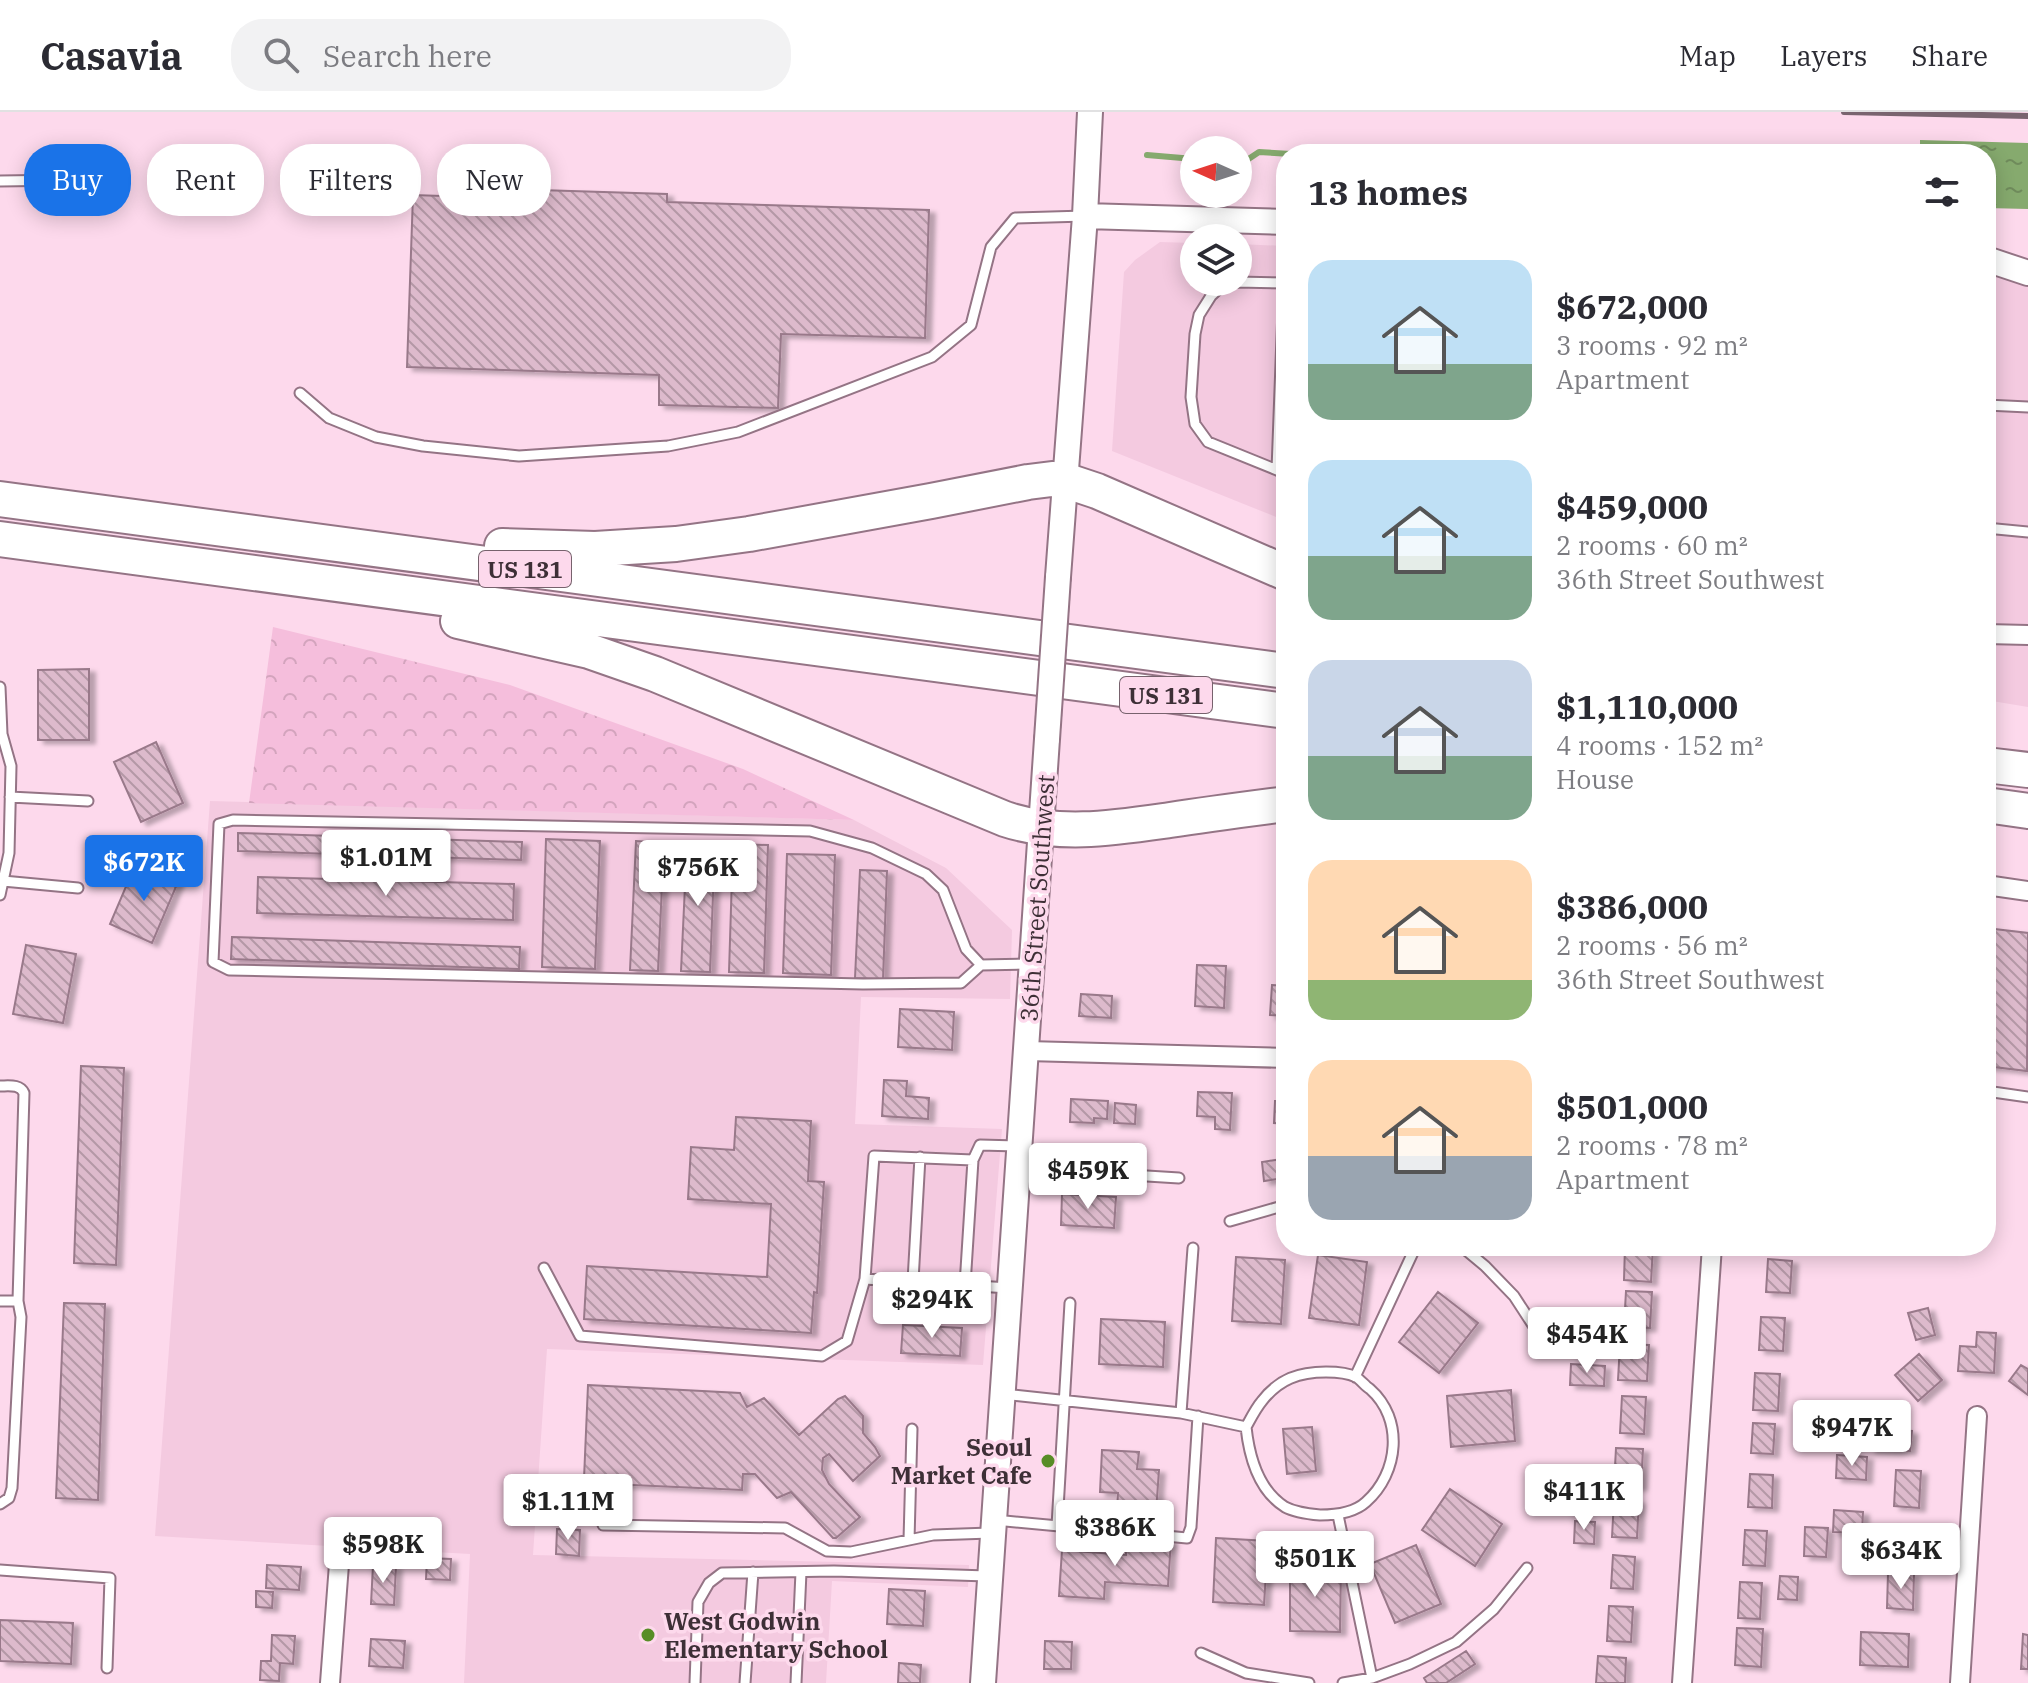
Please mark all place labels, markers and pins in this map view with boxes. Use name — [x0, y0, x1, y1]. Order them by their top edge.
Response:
pin: $1.01M — [321, 830, 451, 898]
pin: $672K — [88, 835, 200, 903]
pin: $756K — [642, 840, 754, 908]
pin: $459K — [1032, 1143, 1144, 1211]
pin: $294K — [876, 1272, 988, 1340]
pin: $454K — [1531, 1307, 1643, 1375]
pin: $947K — [1796, 1400, 1908, 1468]
place label: Seoul Market Cafe — [891, 1431, 1032, 1491]
marker: Seoul Market Cafe — [1039, 1452, 1057, 1470]
pin: $411K — [1528, 1464, 1640, 1532]
pin: $1.11M — [503, 1474, 633, 1542]
pin: $386K — [1059, 1500, 1171, 1568]
pin: $598K — [327, 1517, 439, 1585]
pin: $634K — [1845, 1523, 1957, 1591]
pin: $501K — [1259, 1531, 1371, 1599]
place label: West Godwin Elementary School — [664, 1605, 888, 1665]
marker: West Godwin Elementary School — [639, 1626, 657, 1644]

